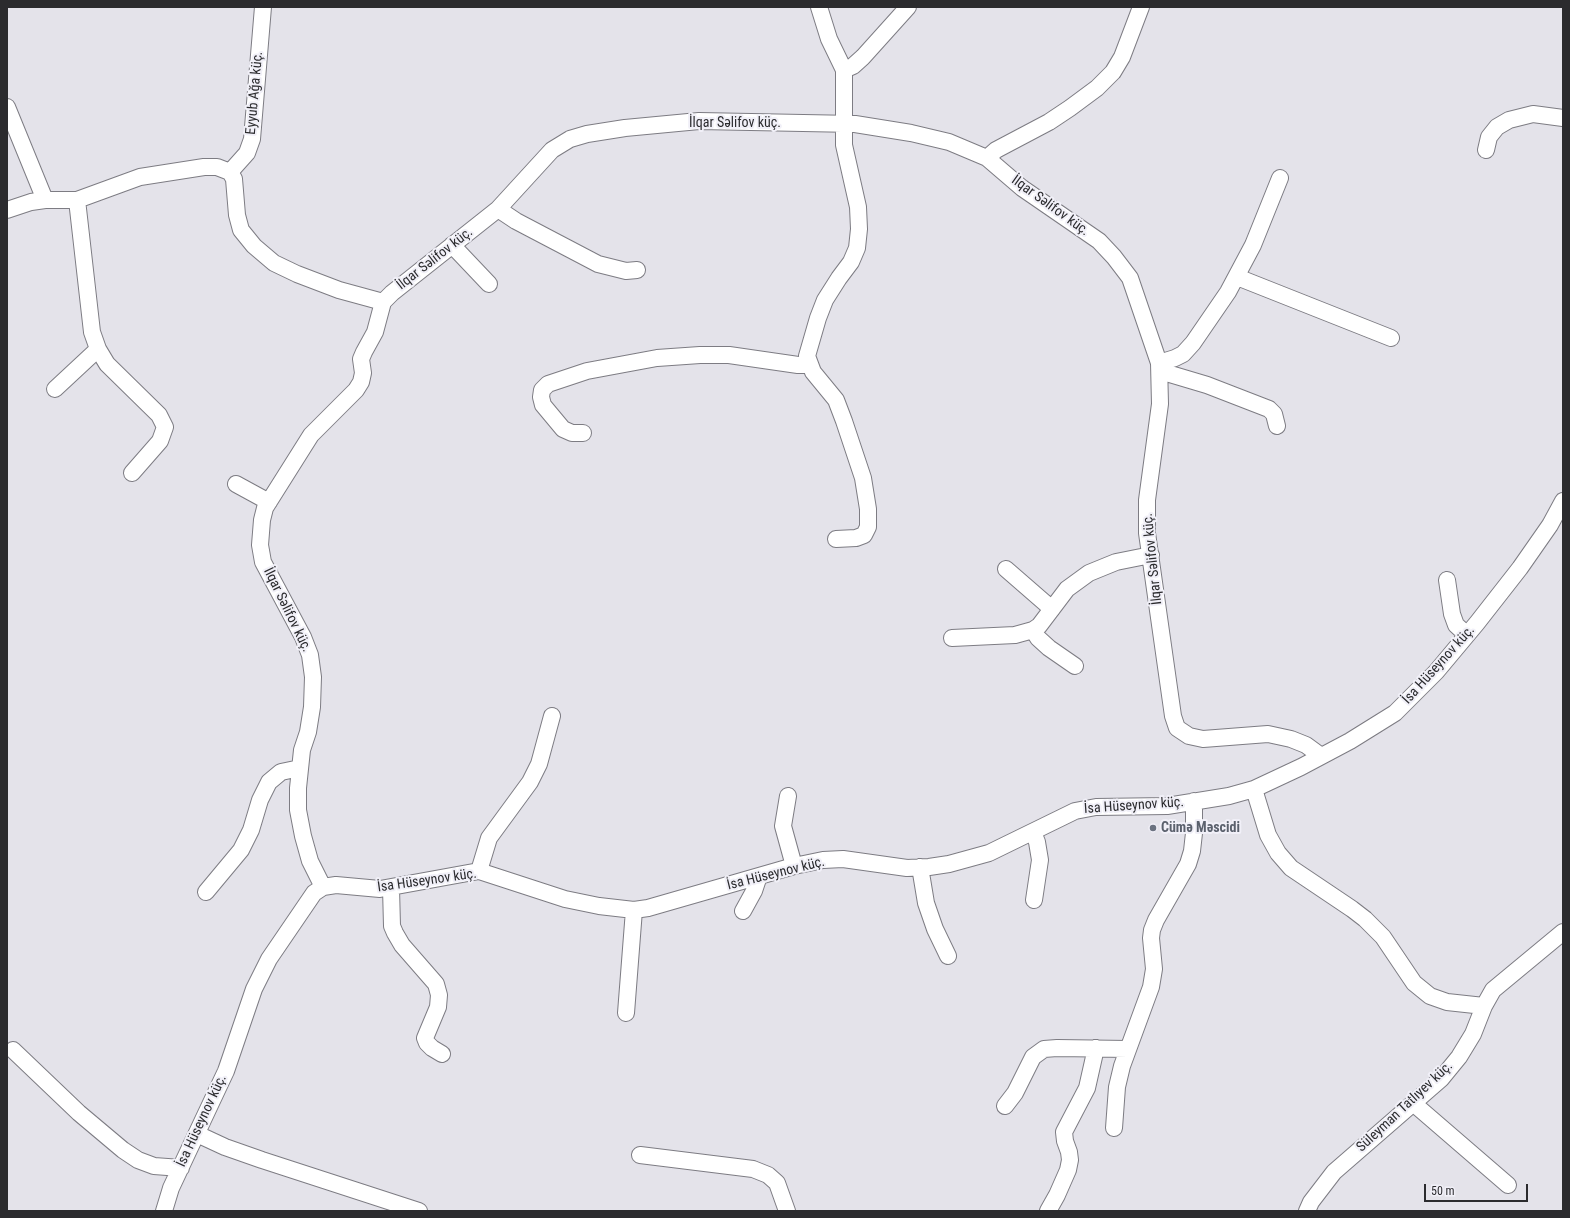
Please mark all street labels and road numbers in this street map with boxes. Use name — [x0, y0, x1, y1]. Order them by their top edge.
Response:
street label: Eyyub Ağa küç. — [243, 51, 267, 135]
street label: İlqar Səlifov küç. — [689, 115, 781, 131]
street label: İlqar Səlifov küç. — [1008, 172, 1092, 240]
street label: İlqar Səlifov küç. — [394, 224, 476, 294]
street label: İlqar Səlifov küç. — [1140, 512, 1166, 606]
street label: İlqar Səlifov küç. — [259, 565, 315, 655]
street label: İsa Hüseynov küç. — [1399, 622, 1479, 708]
street label: İsa Hüseynov küç. — [1083, 794, 1185, 818]
street label: İsa Hüseynov küç. — [725, 854, 827, 894]
street label: İsa Hüseynov küç. — [376, 866, 478, 896]
street label: Süleyman Tatlıyev küç. — [1353, 1058, 1457, 1156]
street label: İsa Hüseynov küç. — [173, 1072, 231, 1170]

